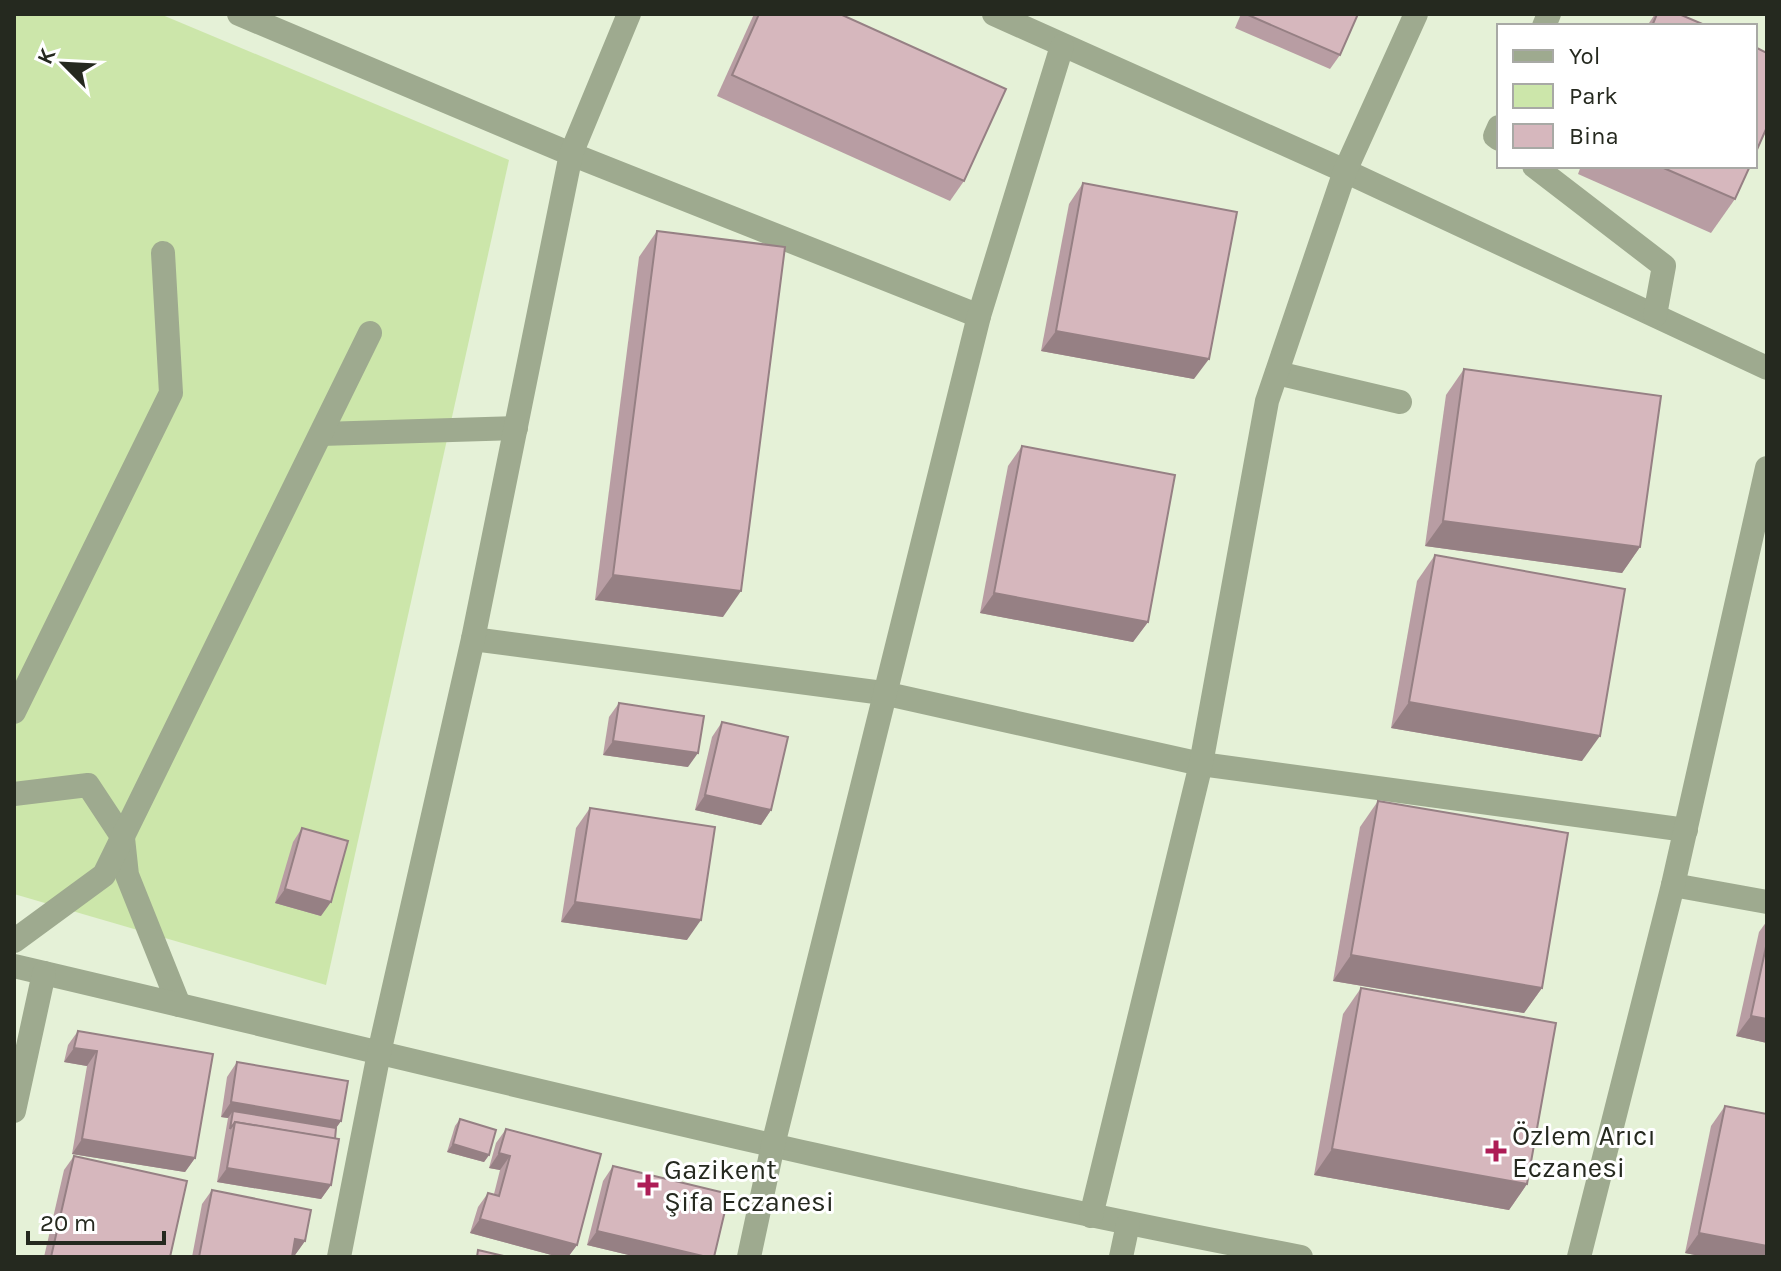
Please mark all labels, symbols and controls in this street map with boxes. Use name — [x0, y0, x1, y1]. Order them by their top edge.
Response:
north arrow — [24, 24, 104, 104]
legend — [1497, 24, 1757, 168]
text: Yol — [1569, 42, 1600, 70]
text: K — [32, 44, 62, 68]
text: Park — [1569, 82, 1618, 110]
text: Bina — [1569, 122, 1619, 150]
place label: Özlem Arıcı Eczanesi — [1512, 1119, 1656, 1184]
marker: Özlem Arıcı Eczanesi — [1487, 1142, 1505, 1160]
place label: Gazikent Şifa Eczanesi — [664, 1153, 834, 1218]
marker: Gazikent Şifa Eczanesi — [639, 1176, 657, 1194]
scale bar — [28, 1195, 164, 1245]
text: 20 m — [40, 1209, 96, 1237]

